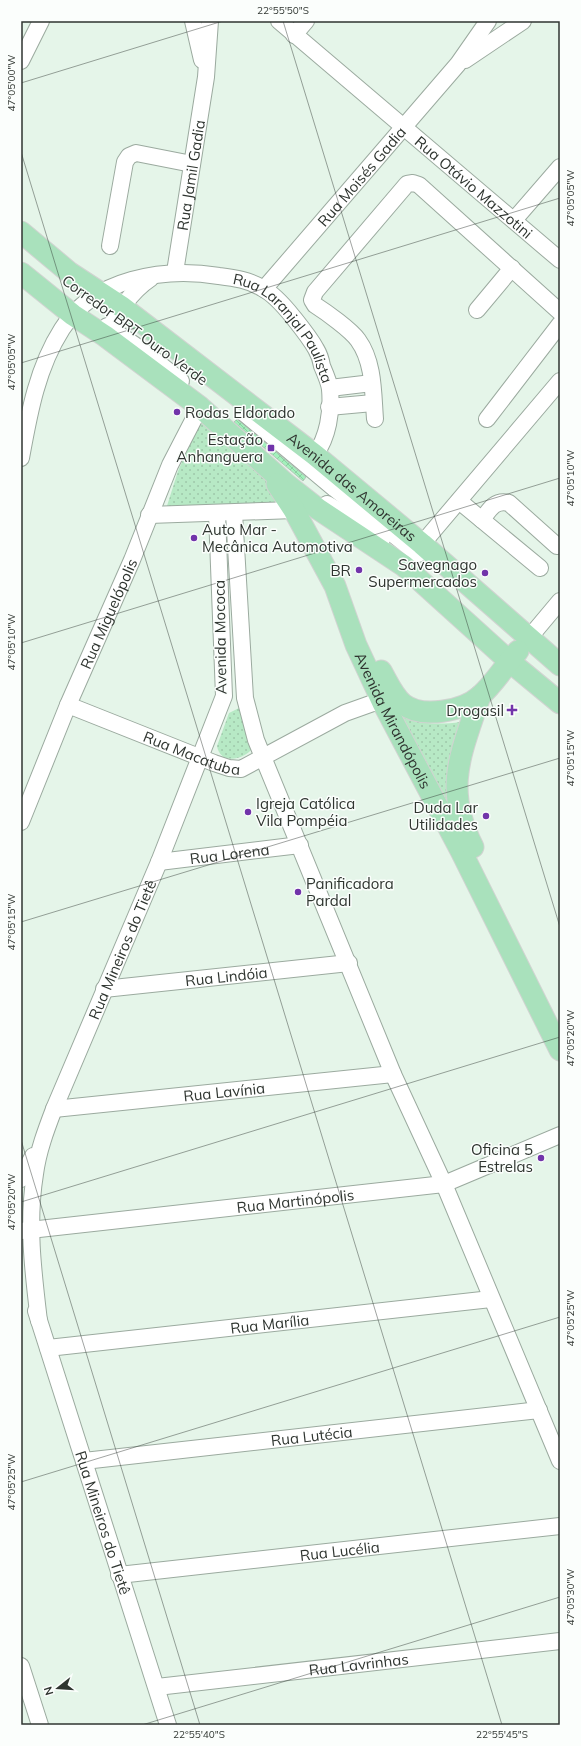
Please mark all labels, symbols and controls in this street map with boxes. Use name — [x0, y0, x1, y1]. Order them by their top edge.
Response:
text: 22°55'50"S — [257, 4, 309, 17]
text: 47°05'00"W — [5, 55, 18, 111]
street label: Rua Jamil Gadia — [172, 119, 209, 232]
street label: Rua Moisés Gadia — [313, 122, 410, 230]
street label: Rua Otávio Mazzotini — [411, 131, 537, 242]
text: 47°05'05"W — [564, 170, 577, 226]
street label: Rua Laranjal Paulista — [231, 269, 337, 386]
street label: Corredor BRT Ouro Verde — [58, 271, 212, 389]
text: 47°05'05"W — [5, 334, 18, 390]
place label: Rodas Eldorado — [185, 403, 295, 422]
marker: Rodas Eldorado — [172, 407, 182, 417]
street label: Avenida das Amoreiras — [284, 428, 421, 545]
place label: Estação Anhanguera — [176, 430, 263, 466]
marker: Estação Anhanguera — [266, 443, 276, 453]
text: 47°05'10"W — [564, 450, 577, 506]
place label: Auto Mar - Mecânica Automotiva — [202, 520, 353, 556]
marker: Auto Mar - Mecânica Automotiva — [189, 533, 199, 543]
street label: Rua Miguelópolis — [76, 555, 141, 672]
place label: Savegnago Supermercados — [368, 555, 477, 591]
place label: BR — [330, 561, 351, 580]
marker: BR — [354, 565, 364, 575]
marker: Savegnago Supermercados — [480, 568, 490, 578]
street label: Avenida Mococa — [210, 580, 230, 694]
text: 47°05'10"W — [5, 614, 18, 670]
street label: Avenida Mirandópolis — [351, 649, 436, 792]
place label: Drogasil — [446, 701, 504, 720]
marker: Drogasil — [507, 705, 517, 715]
street label: Rua Macatuba — [141, 726, 241, 778]
text: 47°05'15"W — [564, 730, 577, 786]
place label: Igreja Católica Vila Pompéia — [256, 794, 355, 830]
place label: Duda Lar Utilidades — [408, 798, 479, 834]
marker: Igreja Católica Vila Pompéia — [243, 807, 253, 817]
marker: Duda Lar Utilidades — [481, 811, 491, 821]
street label: Rua Lorena — [189, 839, 270, 868]
place label: Panificadora Pardal — [306, 874, 394, 910]
street label: Rua Mineiros do Tietê — [84, 877, 160, 1022]
marker: Panificadora Pardal — [293, 887, 303, 897]
text: 47°05'15"W — [5, 894, 18, 950]
street label: Rua Lindóia — [184, 962, 268, 990]
text: 47°05'20"W — [564, 1010, 577, 1066]
street label: Rua Lavínia — [182, 1078, 266, 1105]
place label: Oficina 5 Estrelas — [471, 1140, 533, 1176]
marker: Oficina 5 Estrelas — [536, 1153, 546, 1163]
text: 47°05'20"W — [5, 1174, 18, 1230]
street label: Rua Martinópolis — [236, 1185, 355, 1216]
text: 47°05'25"W — [564, 1290, 577, 1346]
street label: Rua Marília — [229, 1310, 310, 1337]
street label: Rua Lutécia — [270, 1421, 353, 1450]
street label: Rua Mineiros do Tietê — [72, 1448, 135, 1597]
text: 47°05'25"W — [5, 1454, 18, 1510]
street label: Rua Lucélia — [299, 1537, 381, 1564]
text: 47°05'30"W — [564, 1569, 577, 1625]
street label: Rua Lavrinhas — [308, 1649, 410, 1679]
north arrow — [38, 1668, 78, 1708]
text: N — [41, 1685, 56, 1697]
text: 22°55'40"S — [173, 1728, 225, 1741]
text: 22°55'45"S — [476, 1728, 528, 1741]

